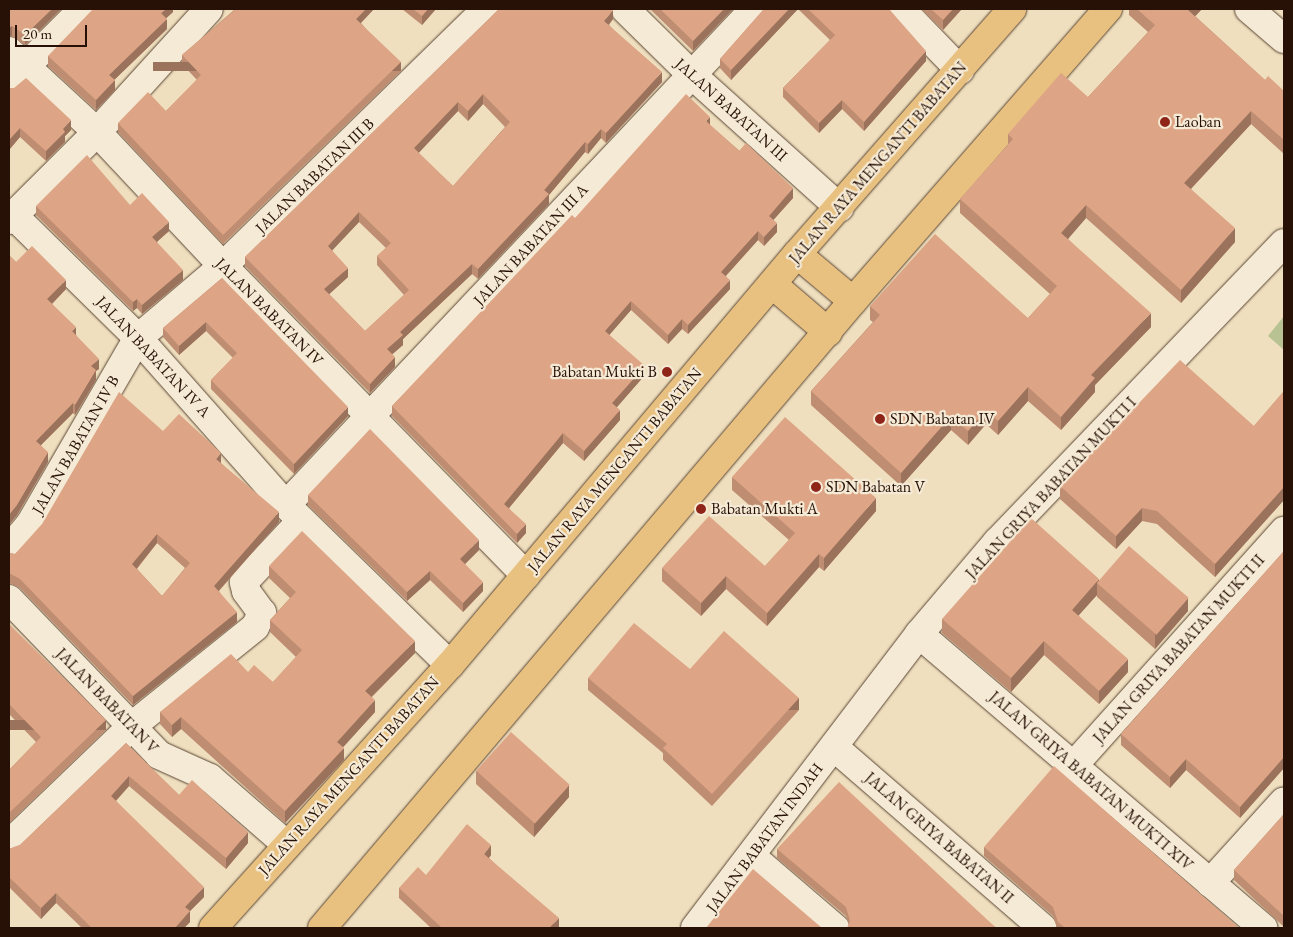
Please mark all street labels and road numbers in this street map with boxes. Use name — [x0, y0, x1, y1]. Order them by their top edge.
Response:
street label: JALAN BABATAN III — [671, 54, 791, 166]
street label: JALAN RAYA MENGANTI BABATAN — [785, 58, 971, 268]
street label: JALAN BABATAN III B — [252, 114, 378, 238]
street label: JALAN BABATAN III A — [470, 180, 592, 310]
street label: JALAN BABATAN IV — [211, 254, 327, 370]
street label: JALAN BABATAN IV A — [92, 292, 214, 422]
street label: JALAN RAYA MENGANTI BABATAN — [524, 364, 706, 576]
street label: JALAN BABATAN IV B — [28, 372, 124, 518]
street label: JALAN GRIYA BABATAN MUKTI I — [962, 393, 1140, 583]
street label: JALAN GRIYA BABATAN MUKTI II — [1089, 551, 1269, 747]
street label: JALAN BABATAN V — [52, 644, 162, 758]
street label: JALAN RAYA MENGANTI BABATAN — [255, 673, 443, 879]
street label: JALAN GRIYA BABATAN MUKTI XIV — [985, 687, 1197, 875]
street label: JALAN BABATAN INDAH — [702, 759, 828, 917]
street label: JALAN GRIYA BABATAN II — [861, 768, 1017, 908]

